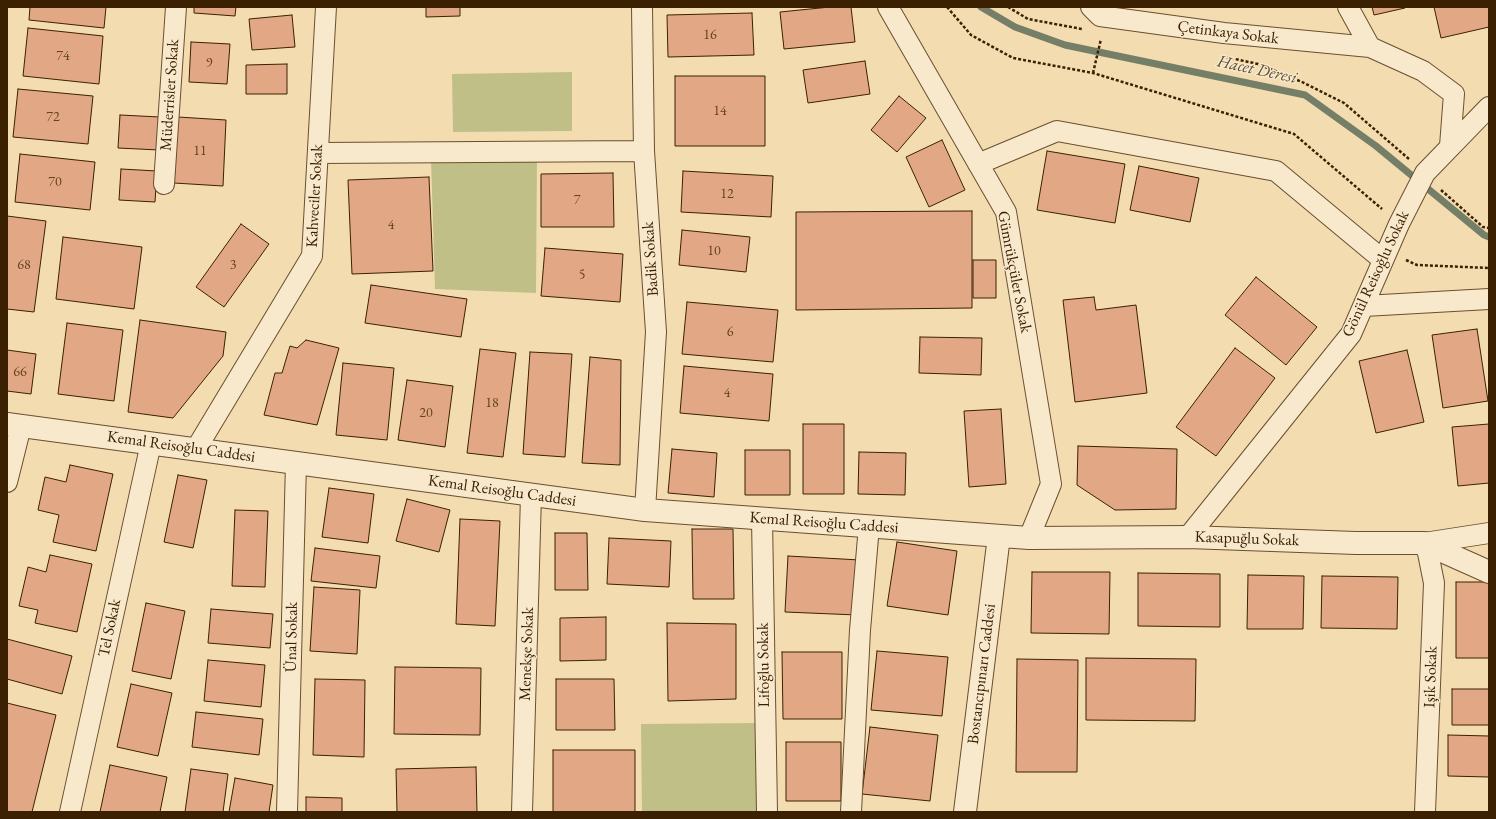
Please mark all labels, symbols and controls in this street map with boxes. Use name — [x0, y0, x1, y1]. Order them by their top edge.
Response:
street label: Çetinkaya Sokak — [1176, 17, 1280, 49]
house number: 16 — [703, 27, 717, 43]
street label: Müderrisler Sokak — [157, 38, 183, 152]
house number: 74 — [56, 48, 70, 64]
water label: Hacet Deresi — [1215, 52, 1299, 88]
house number: 9 — [206, 55, 212, 71]
house number: 14 — [713, 103, 727, 119]
house number: 72 — [46, 109, 60, 125]
house number: 11 — [193, 143, 207, 159]
street label: Kahveciler Sokak — [303, 144, 327, 248]
house number: 70 — [48, 174, 62, 190]
house number: 12 — [720, 186, 734, 202]
house number: 7 — [574, 192, 580, 208]
street label: Gönül Reisoğlu Sokak — [1338, 208, 1414, 340]
street label: Gümrükçüler Sokak — [993, 209, 1035, 335]
house number: 4 — [388, 217, 394, 233]
street label: Badik Sokak — [639, 221, 663, 297]
house number: 10 — [707, 243, 721, 259]
house number: 68 — [17, 257, 31, 273]
house number: 3 — [230, 257, 236, 273]
house number: 5 — [579, 267, 585, 283]
house number: 6 — [727, 324, 733, 340]
house number: 66 — [13, 364, 27, 380]
house number: 4 — [724, 385, 730, 401]
house number: 18 — [485, 395, 499, 411]
house number: 20 — [419, 405, 433, 421]
street label: Kemal Reisoğlu Caddesi — [106, 427, 256, 467]
street label: Kemal Reisoğlu Caddesi — [427, 471, 577, 511]
street label: Kemal Reisoğlu Caddesi — [749, 508, 899, 538]
street label: Kasapuğlu Sokak — [1194, 528, 1300, 550]
street label: Tel Sokak — [94, 597, 126, 659]
street label: Ünal Sokak — [282, 602, 302, 672]
street label: Bostancıpınarı Caddesi — [964, 603, 1000, 745]
street label: Menekşe Sokak — [516, 607, 538, 701]
street label: Lifoğlu Sokak — [754, 622, 774, 708]
street label: Işik Sokak — [1420, 646, 1442, 708]

